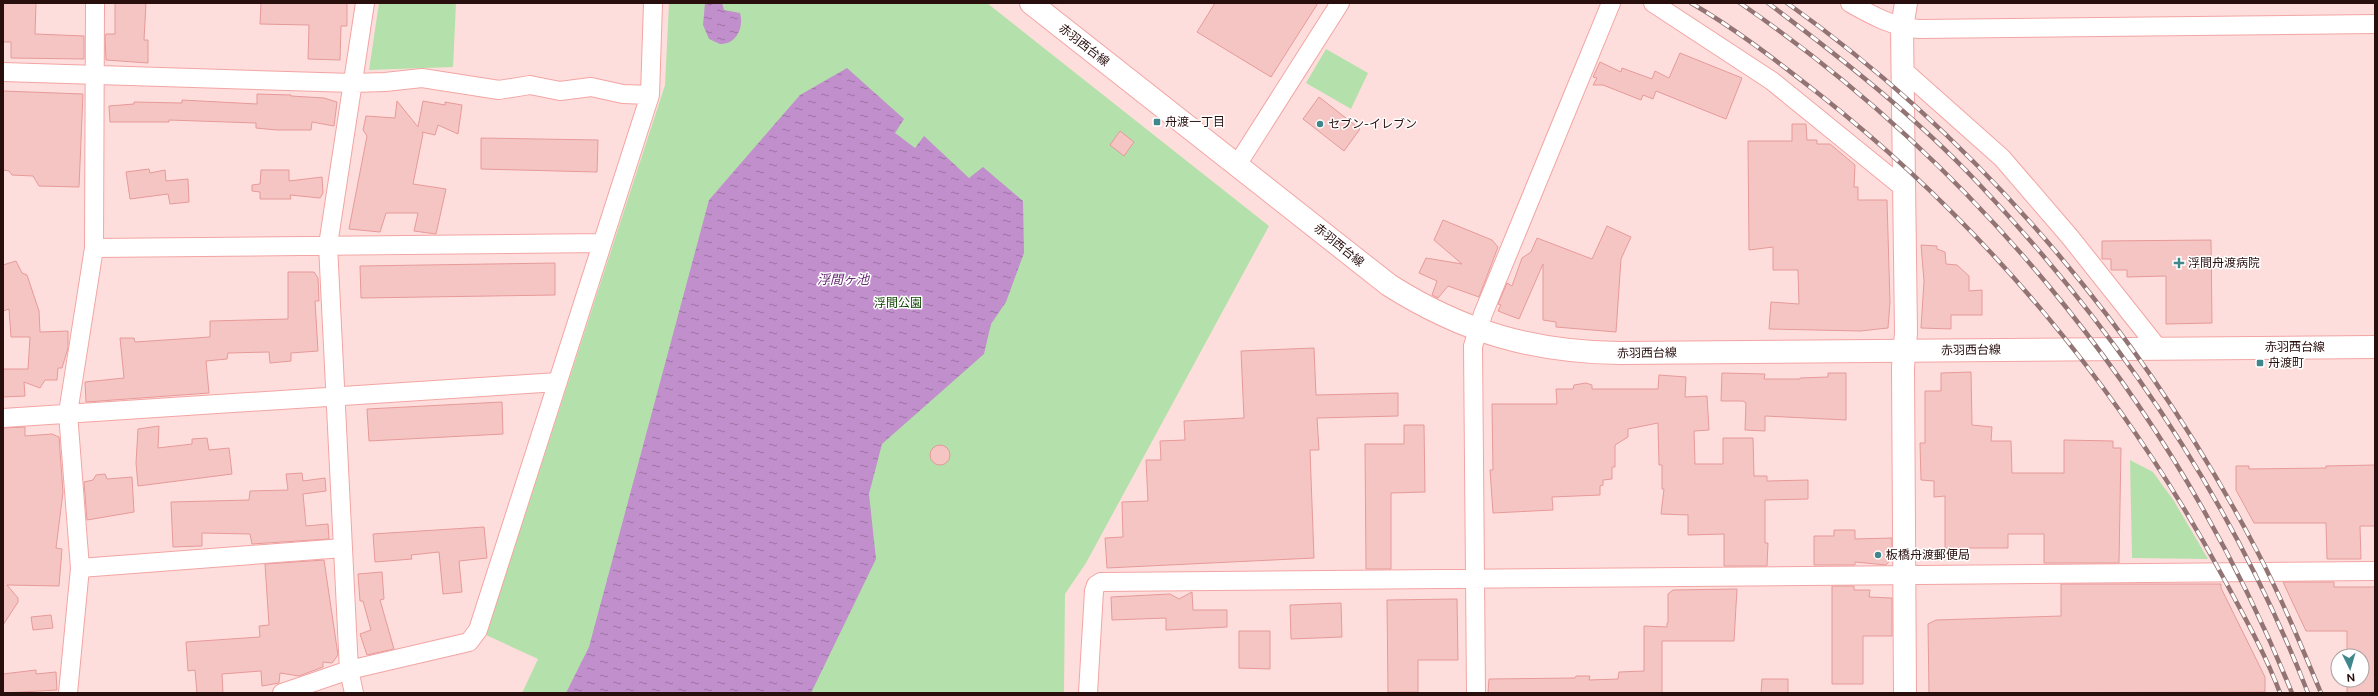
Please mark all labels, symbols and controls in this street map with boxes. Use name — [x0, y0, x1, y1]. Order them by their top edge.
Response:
street label: 赤羽西台線 — [1056, 21, 1112, 69]
place label: 舟渡一丁目 — [1165, 115, 1225, 129]
marker: 舟渡一丁目 — [1152, 117, 1162, 127]
place label: セブン-イレブン — [1328, 117, 1417, 131]
marker: セブン-イレブン — [1315, 119, 1325, 129]
street label: 赤羽西台線 — [1311, 221, 1367, 269]
place label: 浮間舟渡病院 — [2188, 256, 2260, 270]
marker: 浮間舟渡病院 — [2173, 257, 2185, 269]
water label: 浮間ヶ池 — [817, 272, 871, 287]
park label: 浮間公園 — [874, 296, 922, 310]
street label: 赤羽西台線 — [2265, 340, 2325, 354]
street label: 赤羽西台線 — [1941, 342, 2001, 358]
street label: 赤羽西台線 — [1617, 345, 1677, 361]
place label: 舟渡町 — [2268, 356, 2304, 370]
marker: 舟渡町 — [2255, 358, 2265, 368]
place label: 板橋舟渡郵便局 — [1886, 548, 1970, 562]
marker: 板橋舟渡郵便局 — [1873, 550, 1883, 560]
north arrow — [2330, 648, 2370, 688]
text: N — [2346, 671, 2356, 684]

